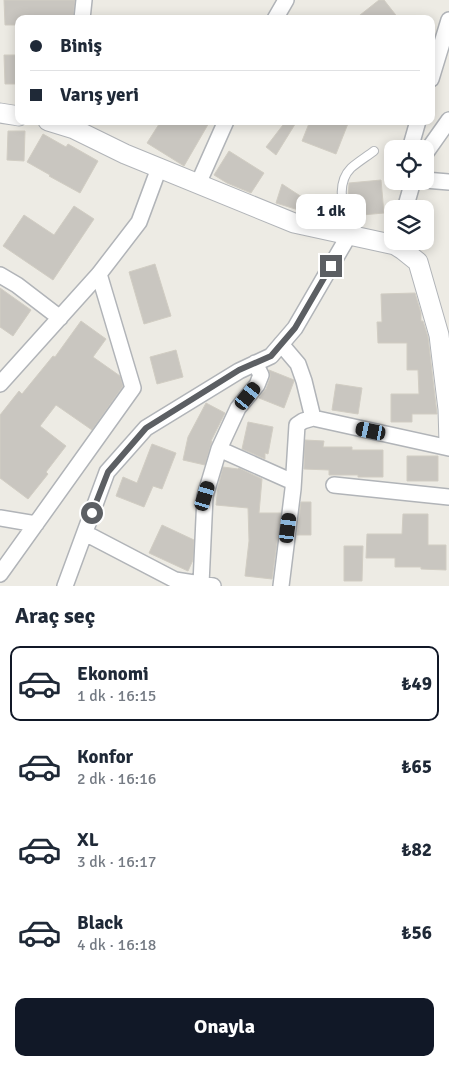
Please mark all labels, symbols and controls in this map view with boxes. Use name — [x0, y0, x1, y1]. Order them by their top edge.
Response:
text: Biniş — [60, 34, 102, 58]
text: Varış yeri — [60, 83, 139, 107]
map controls — [384, 140, 434, 250]
button: locate — [384, 140, 434, 190]
callout: 1 dk — [296, 194, 366, 228]
button: layers — [384, 200, 434, 250]
text: 1 dk — [316, 201, 346, 221]
route end — [320, 255, 342, 277]
car — [232, 380, 263, 412]
car — [354, 421, 387, 441]
car — [193, 479, 216, 513]
route start — [81, 502, 103, 524]
car — [278, 512, 297, 544]
text: Araç seç — [15, 602, 95, 629]
icon: car — [17, 661, 62, 706]
text: Ekonomi — [77, 662, 149, 686]
text: ₺49 — [401, 672, 432, 696]
text: 1 dk · 16:15 — [77, 686, 156, 706]
icon: car — [17, 744, 62, 789]
text: Konfor — [77, 745, 133, 769]
text: ₺65 — [401, 755, 432, 779]
text: 2 dk · 16:16 — [77, 769, 156, 789]
icon: car — [17, 827, 62, 872]
text: XL — [77, 828, 99, 852]
text: ₺82 — [401, 838, 432, 862]
text: 3 dk · 16:17 — [77, 852, 156, 872]
icon: car — [17, 910, 62, 955]
text: Black — [77, 911, 123, 935]
text: ₺56 — [401, 921, 432, 945]
text: 4 dk · 16:18 — [77, 935, 156, 955]
button: Onayla — [15, 998, 434, 1056]

